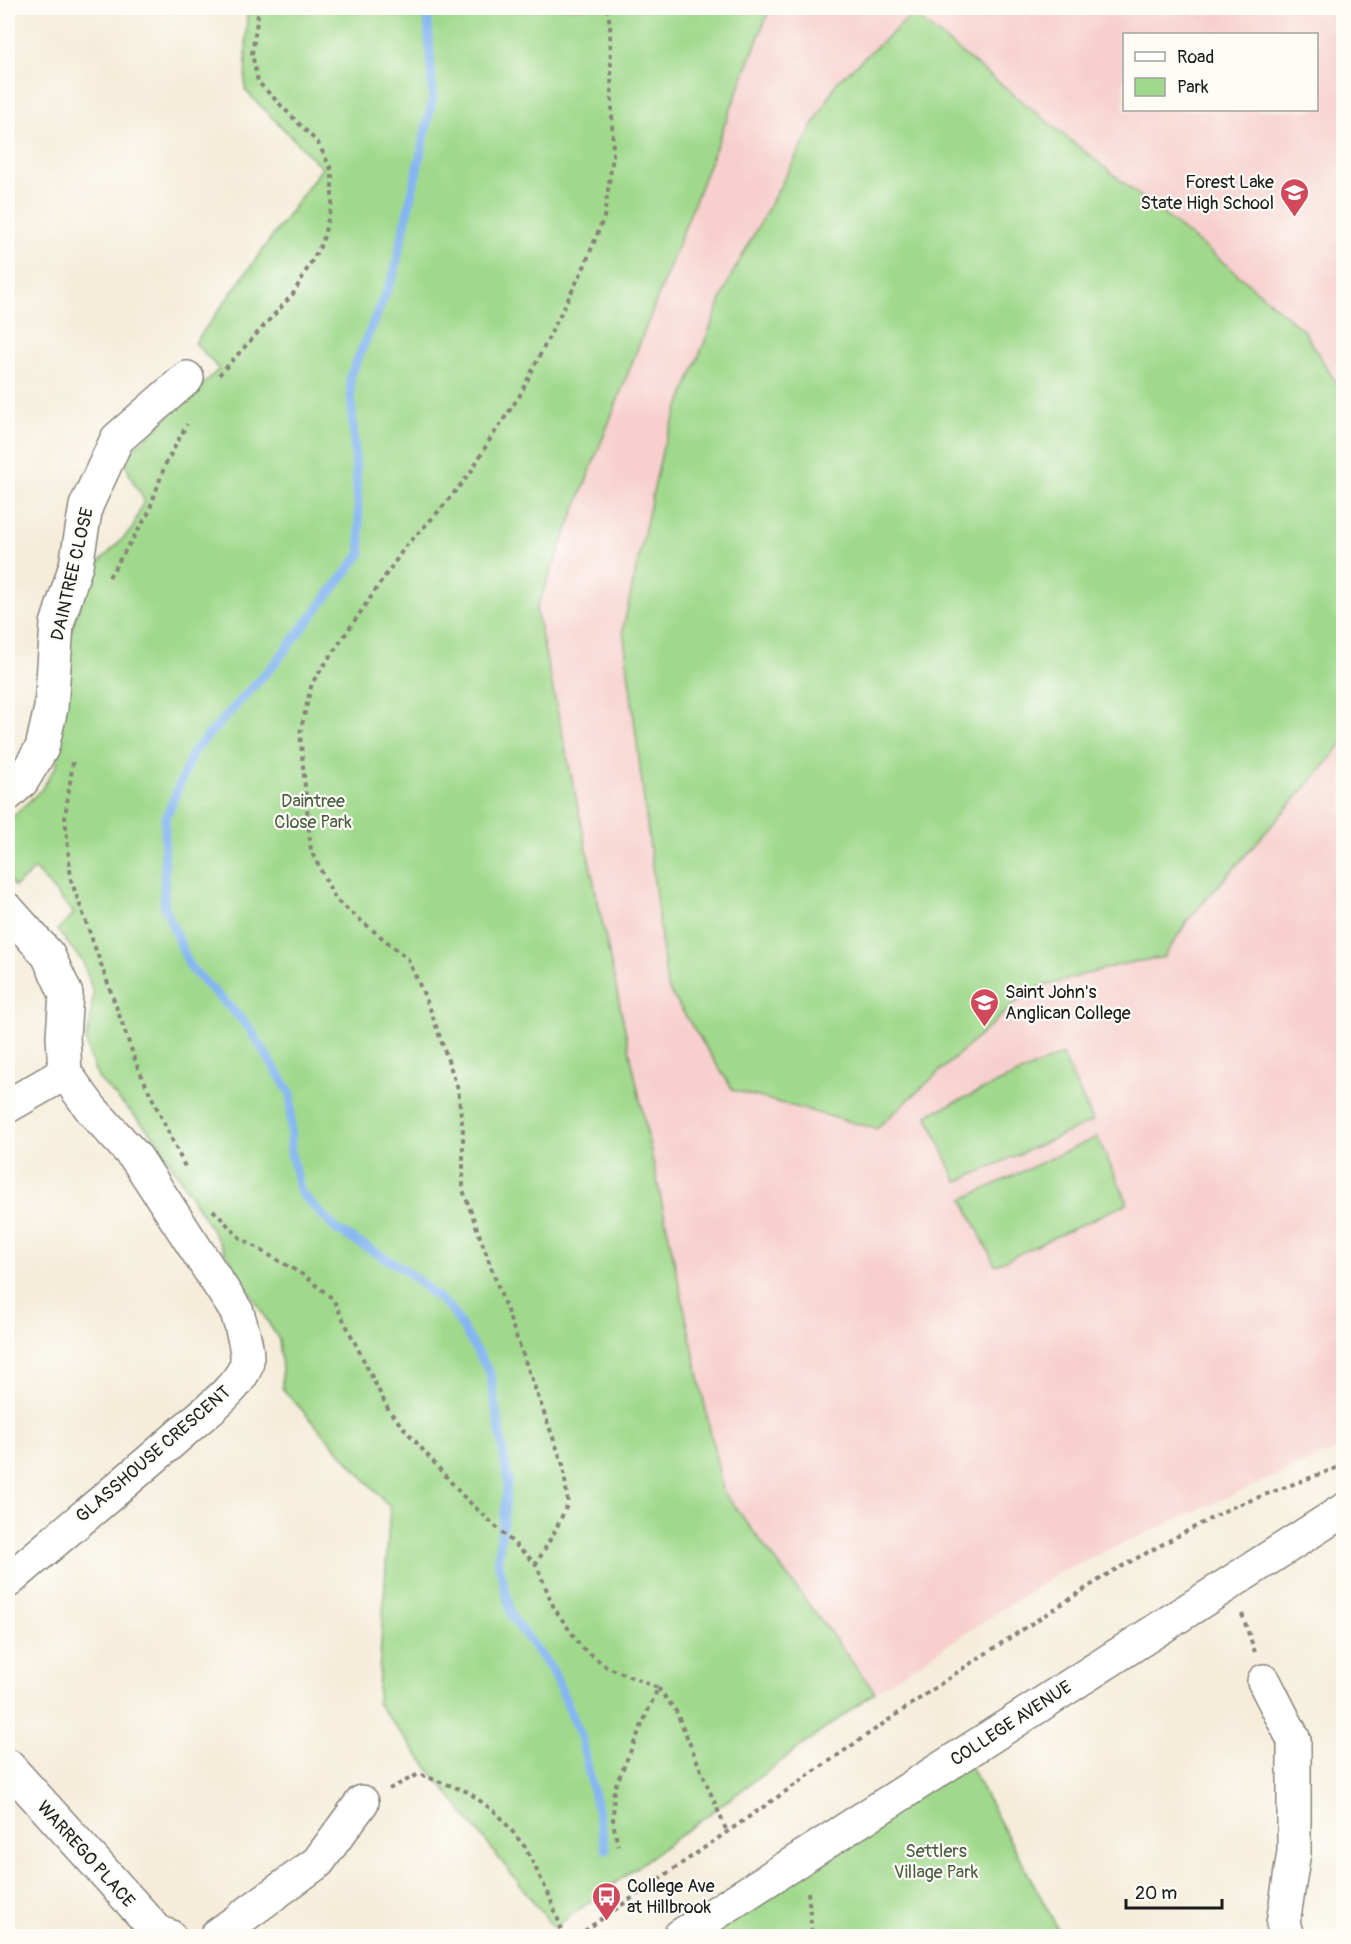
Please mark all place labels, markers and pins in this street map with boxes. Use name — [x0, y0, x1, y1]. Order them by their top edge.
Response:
place label: Forest Lake State High School — [1141, 171, 1274, 215]
school or university icon: Forest Lake State High School — [1279, 176, 1311, 218]
place label: Saint John's Anglican College — [1005, 981, 1131, 1025]
school or university icon: Saint John's Anglican College — [968, 986, 1000, 1028]
place label: College Ave at Hillbrook — [627, 1875, 715, 1919]
bus stop icon: College Ave at Hillbrook — [590, 1880, 622, 1922]

